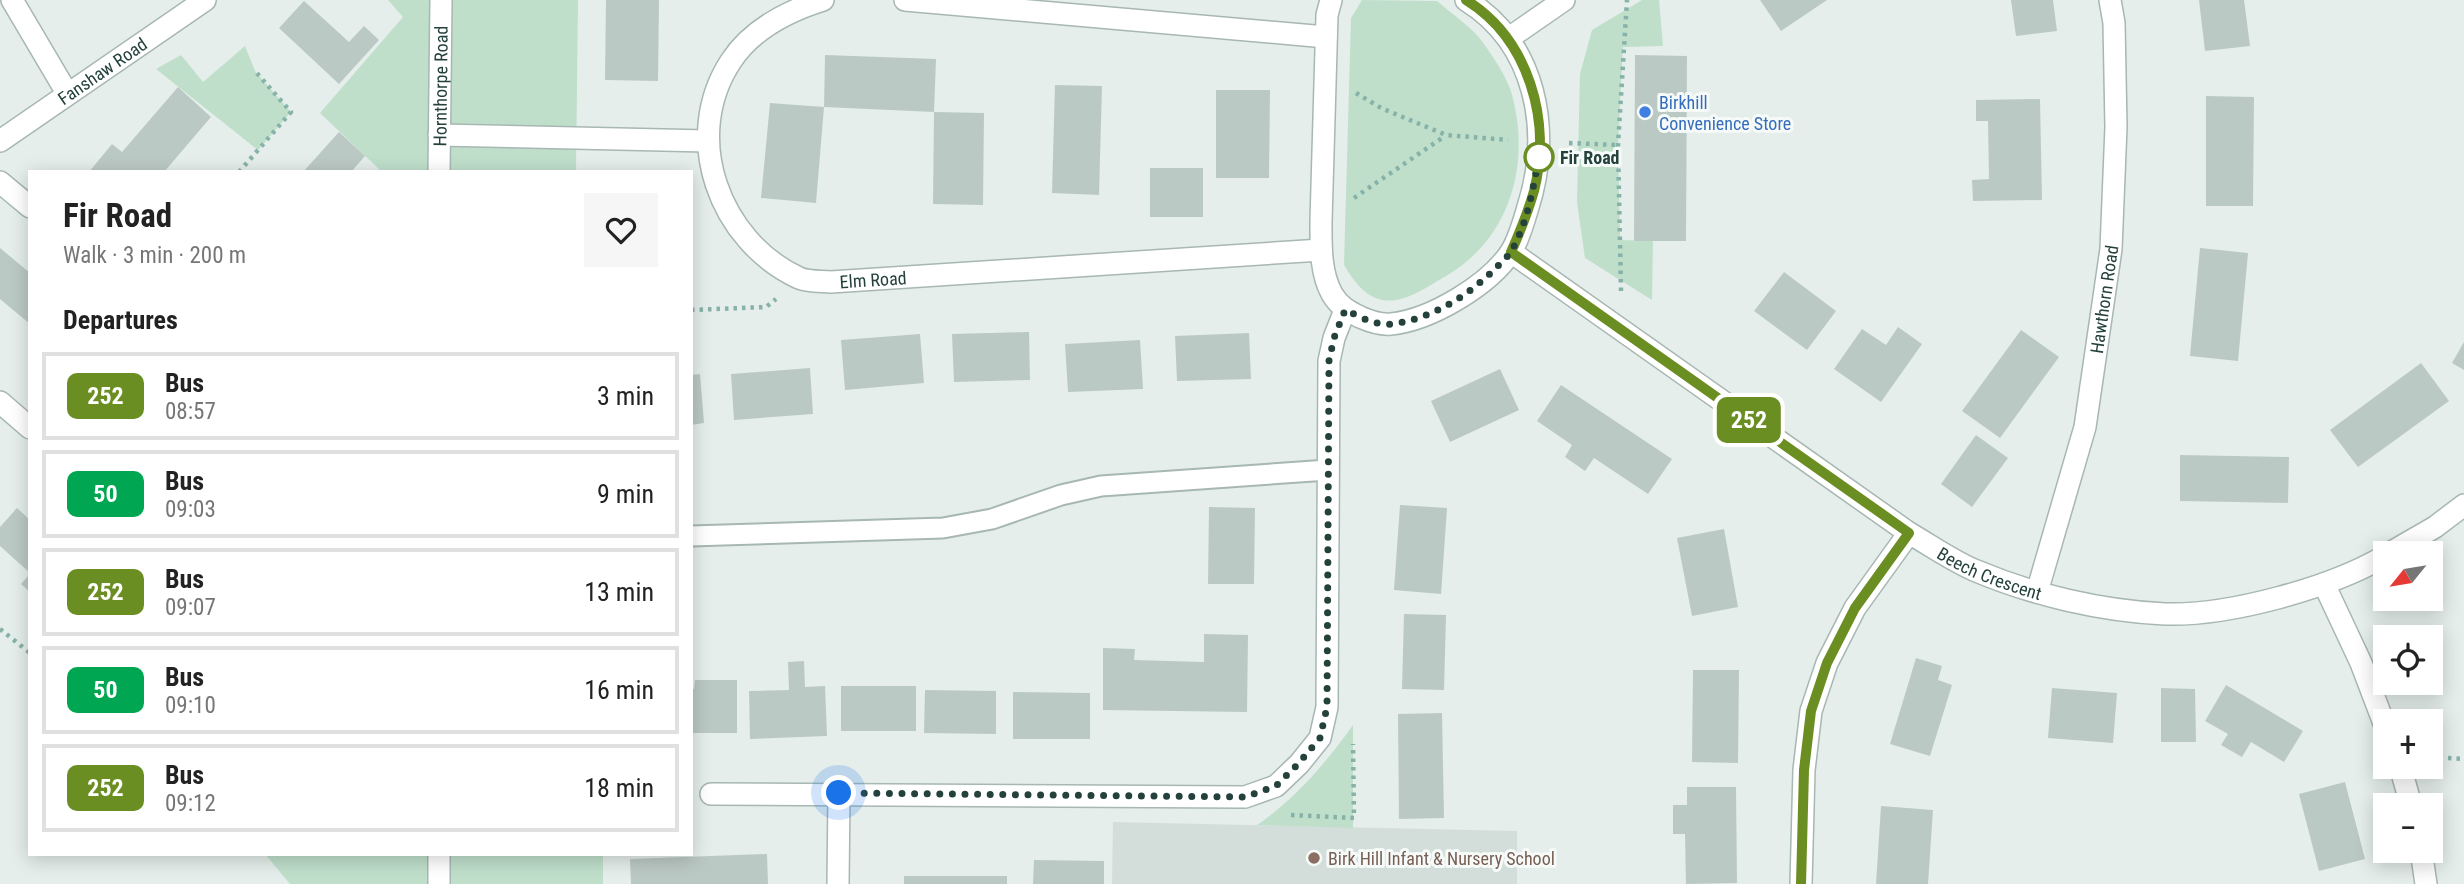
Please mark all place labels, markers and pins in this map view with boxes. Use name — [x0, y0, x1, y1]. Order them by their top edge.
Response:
place label: Birkhill Convenience Store — [1659, 92, 1791, 134]
marker: Birkhill Convenience Store — [1637, 104, 1653, 120]
marker: Fir Road — [1524, 142, 1554, 172]
place label: Fir Road — [1560, 147, 1620, 168]
place label: Birk Hill Infant & Nursery School — [1328, 848, 1555, 869]
marker: Birk Hill Infant & Nursery School — [1306, 850, 1322, 866]

